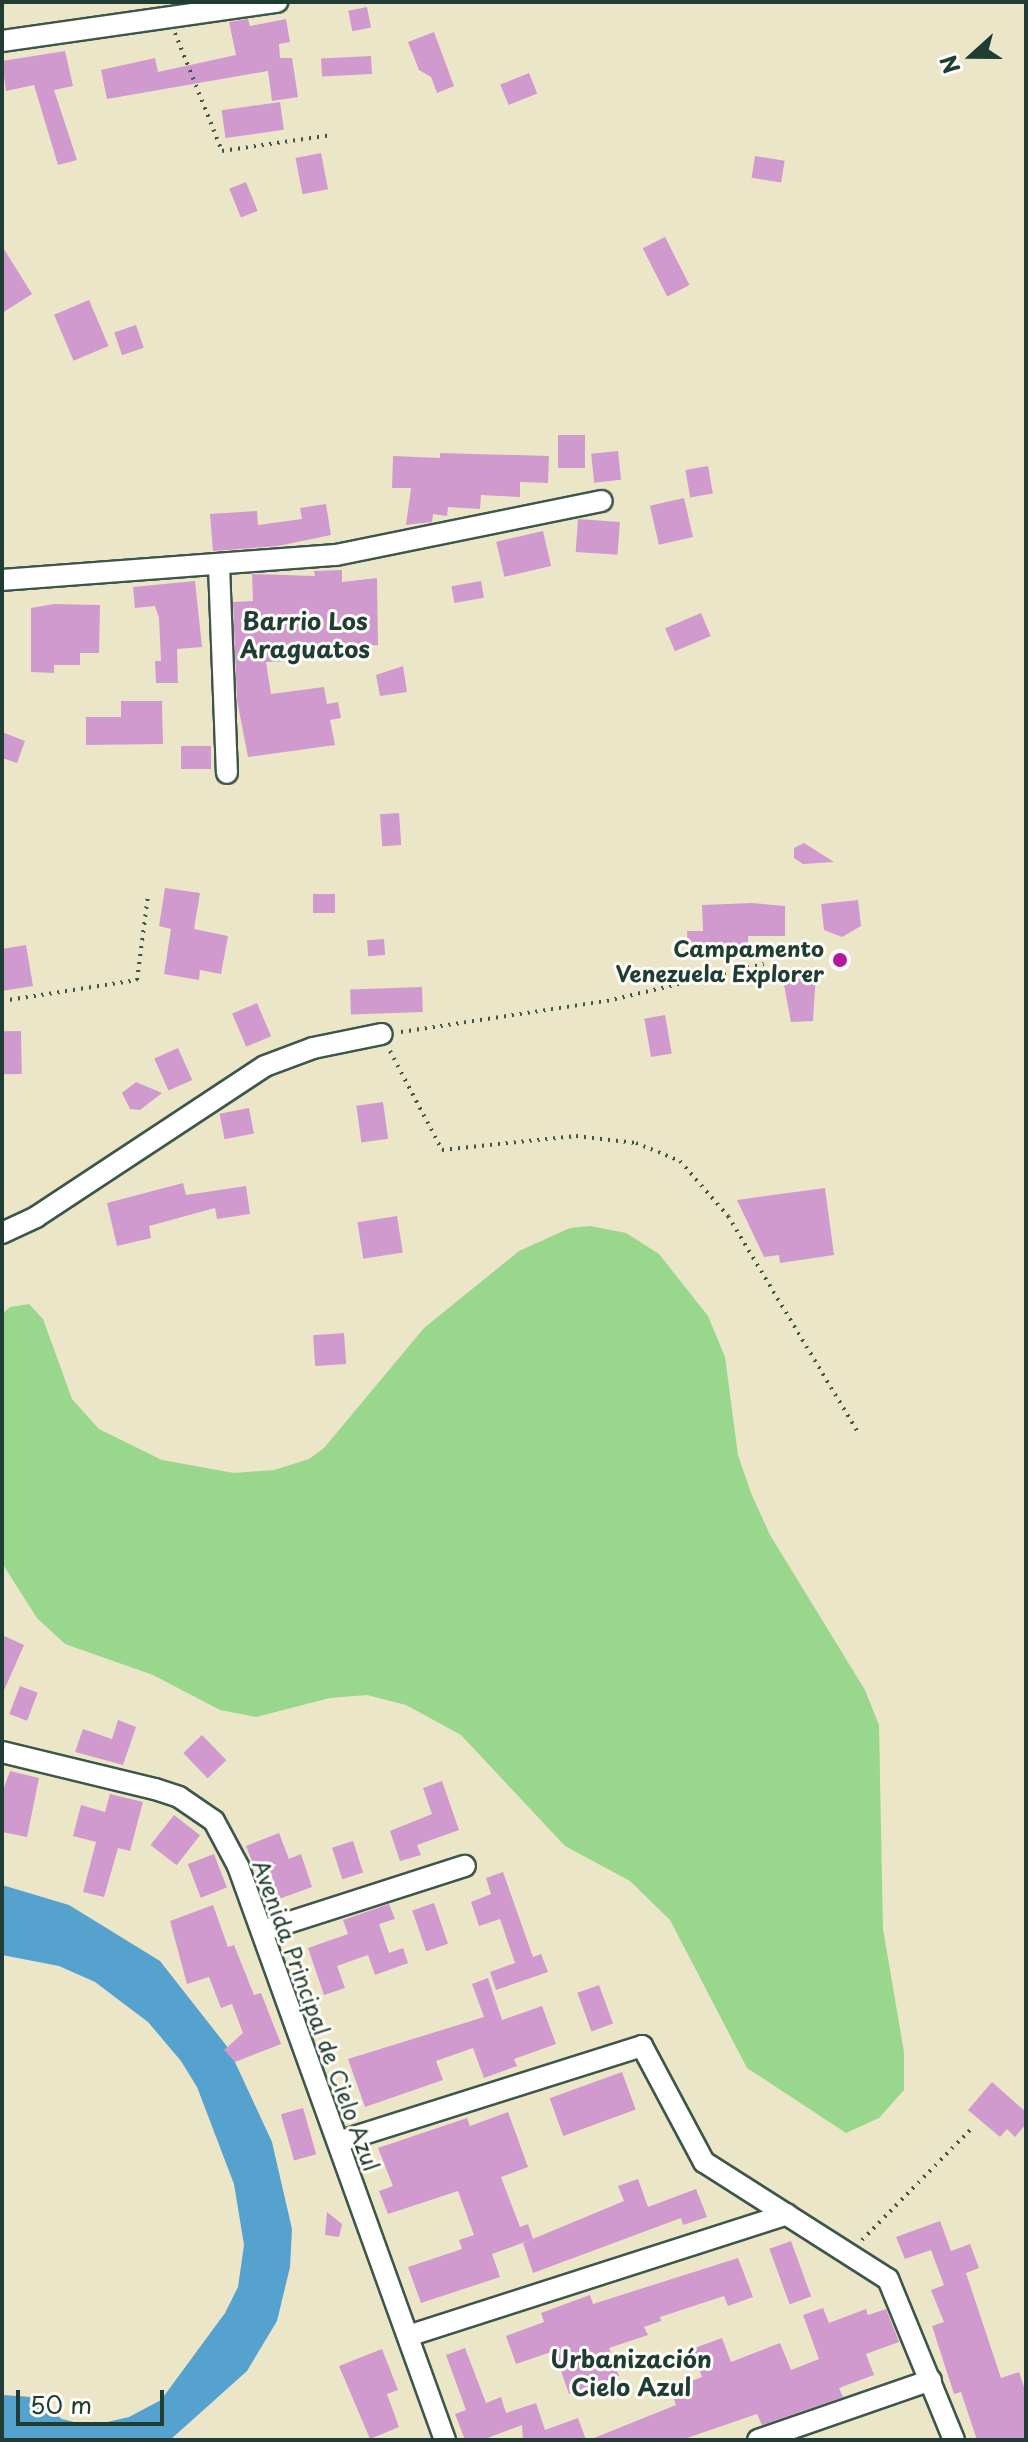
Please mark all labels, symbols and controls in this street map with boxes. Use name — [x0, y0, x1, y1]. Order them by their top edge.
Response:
north arrow — [932, 16, 1012, 96]
text: N — [931, 51, 968, 79]
district label: Barrio Los Araguatos — [240, 607, 370, 663]
place label: Campamento Venezuela Explorer — [616, 934, 824, 986]
marker: Campamento Venezuela Explorer — [831, 951, 849, 969]
street label: Avenida Principal de Cielo Azul — [248, 1856, 386, 2174]
district label: Urbanización Cielo Azul — [550, 2345, 712, 2401]
scale bar — [20, 2374, 168, 2424]
text: 50 m — [30, 2386, 92, 2422]

